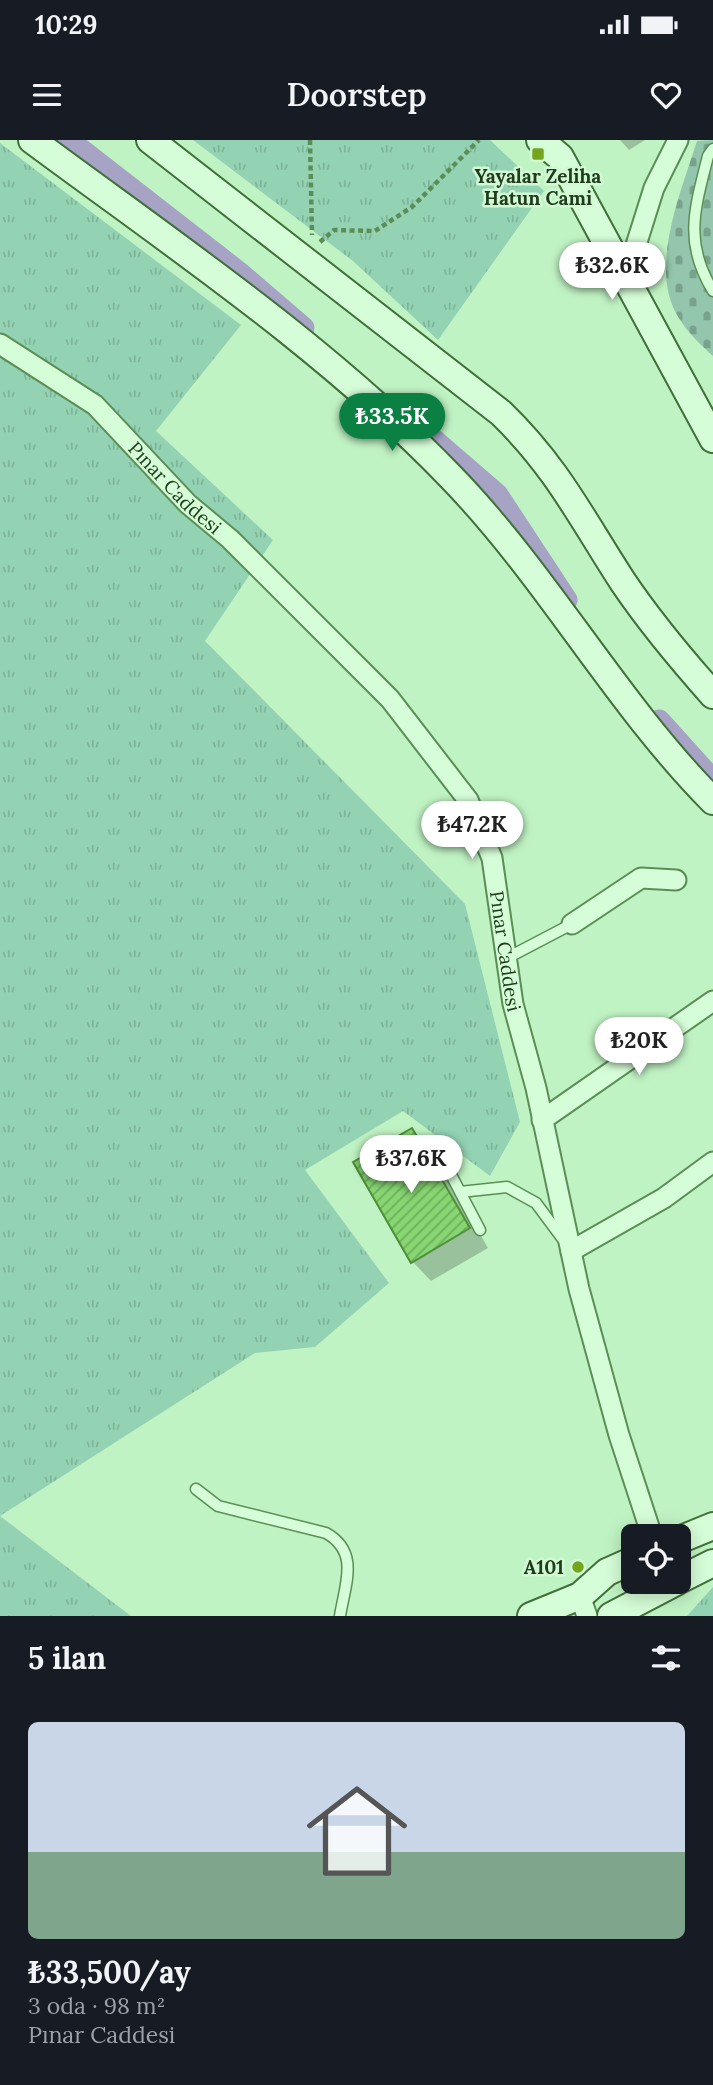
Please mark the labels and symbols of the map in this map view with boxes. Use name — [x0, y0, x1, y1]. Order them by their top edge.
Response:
marker: Yayalar Zeliha Hatun Cami — [530, 146, 546, 162]
place label: Yayalar Zeliha Hatun Cami — [475, 164, 601, 210]
pin: ₺32.6K — [555, 242, 669, 302]
pin: ₺33.5K — [335, 394, 449, 453]
street label: Pınar Caddesi — [123, 436, 227, 539]
pin: ₺47.2K — [415, 802, 529, 861]
street label: Pınar Caddesi — [485, 889, 527, 1014]
pin: ₺20K — [598, 1018, 680, 1077]
pin: ₺37.6K — [354, 1136, 468, 1195]
place label: A101 — [524, 1555, 564, 1579]
marker: A101 — [570, 1559, 586, 1575]

